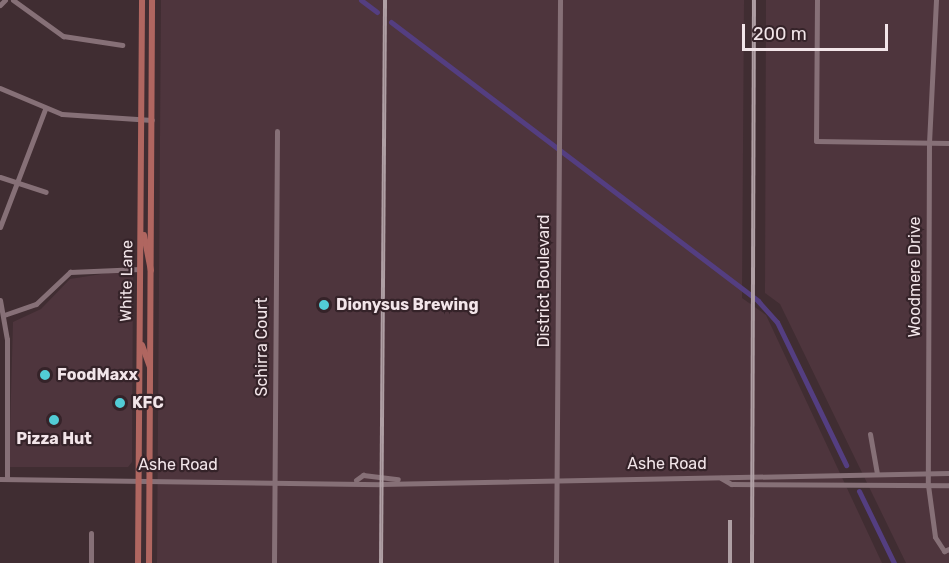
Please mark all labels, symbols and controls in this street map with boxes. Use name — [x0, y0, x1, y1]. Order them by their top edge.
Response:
scale bar — [745, 12, 890, 50]
text: 200 m — [753, 23, 807, 45]
street label: District Boulevard — [534, 214, 554, 348]
street label: Woodmere Drive — [905, 217, 925, 337]
street label: White Lane — [117, 240, 137, 322]
place label: Dionysus Brewing — [336, 295, 479, 315]
street label: Schirra Court — [252, 298, 272, 396]
marker: Dionysus Brewing — [317, 298, 331, 312]
place label: FoodMaxx — [57, 365, 138, 385]
marker: FoodMaxx — [38, 368, 52, 382]
place label: KFC — [132, 393, 164, 413]
marker: KFC — [113, 396, 127, 410]
marker: Pizza Hut — [47, 413, 61, 427]
place label: Pizza Hut — [16, 429, 92, 449]
street label: Ashe Road — [627, 454, 707, 474]
street label: Ashe Road — [138, 455, 218, 475]

